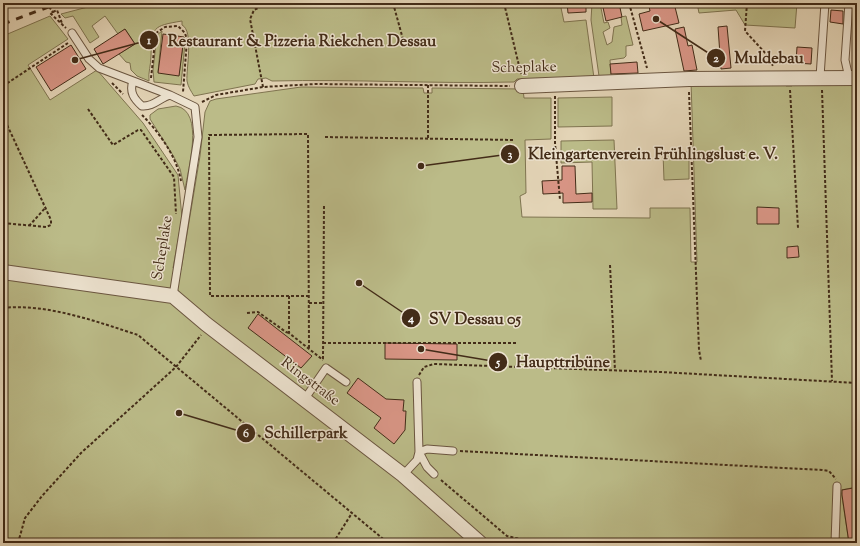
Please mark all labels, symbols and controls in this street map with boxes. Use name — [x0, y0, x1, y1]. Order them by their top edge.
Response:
callout: Restaurant & Pizzeria Riekchen Dessau — [139, 26, 444, 54]
text: Restaurant & Pizzeria Riekchen Dessau — [168, 31, 437, 54]
text: 1 — [146, 32, 152, 50]
callout: Muldebau — [706, 44, 812, 72]
text: Muldebau — [734, 48, 804, 71]
text: 2 — [713, 50, 719, 68]
street label: Scheplake — [491, 57, 557, 79]
callout: Kleingartenverein Frühlingslust e. V. — [500, 140, 786, 168]
text: Kleingartenverein Frühlingslust e. V. — [528, 144, 778, 167]
text: 3 — [508, 146, 513, 164]
street label: Scheplake — [148, 214, 178, 282]
callout: SV Dessau 05 — [401, 304, 529, 332]
text: SV Dessau 05 — [429, 309, 522, 332]
text: 4 — [407, 310, 414, 328]
callout: Haupttribüne — [488, 348, 617, 376]
text: Haupttribüne — [516, 352, 610, 375]
street label: Ringstraße — [276, 353, 344, 411]
text: 5 — [495, 354, 501, 372]
callout: Schillerpark — [236, 419, 356, 447]
text: Schillerpark — [264, 423, 348, 446]
text: 6 — [243, 425, 249, 443]

